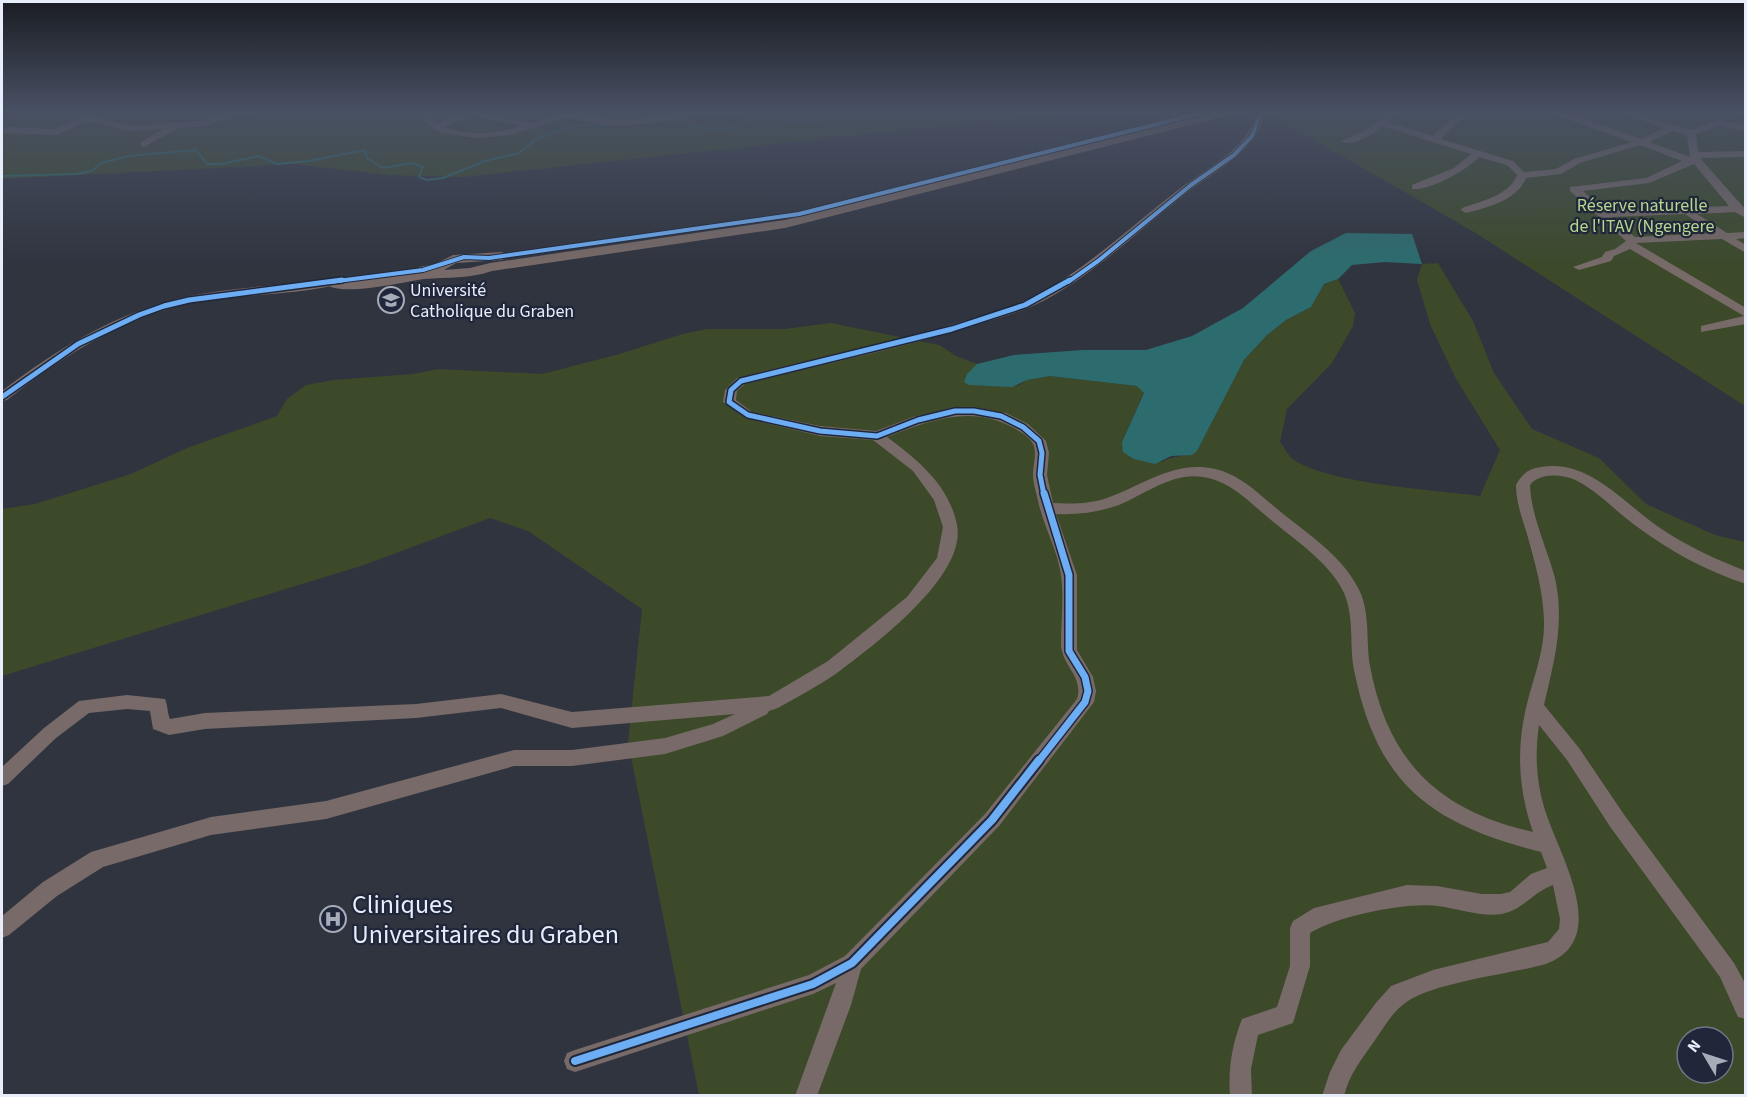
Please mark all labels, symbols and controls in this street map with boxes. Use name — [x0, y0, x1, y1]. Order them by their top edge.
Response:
park label: Réserve naturelle de l'ITAV (Ngengere — [1569, 193, 1715, 239]
place label: Université Catholique du Graben — [410, 278, 574, 324]
school or university icon: Université Catholique du Graben — [376, 285, 406, 315]
place label: Cliniques Universitaires du Graben — [352, 886, 619, 953]
hospital icon: Cliniques Universitaires du Graben — [318, 904, 348, 934]
north arrow — [1675, 1025, 1735, 1085]
text: N — [1682, 1035, 1706, 1057]

